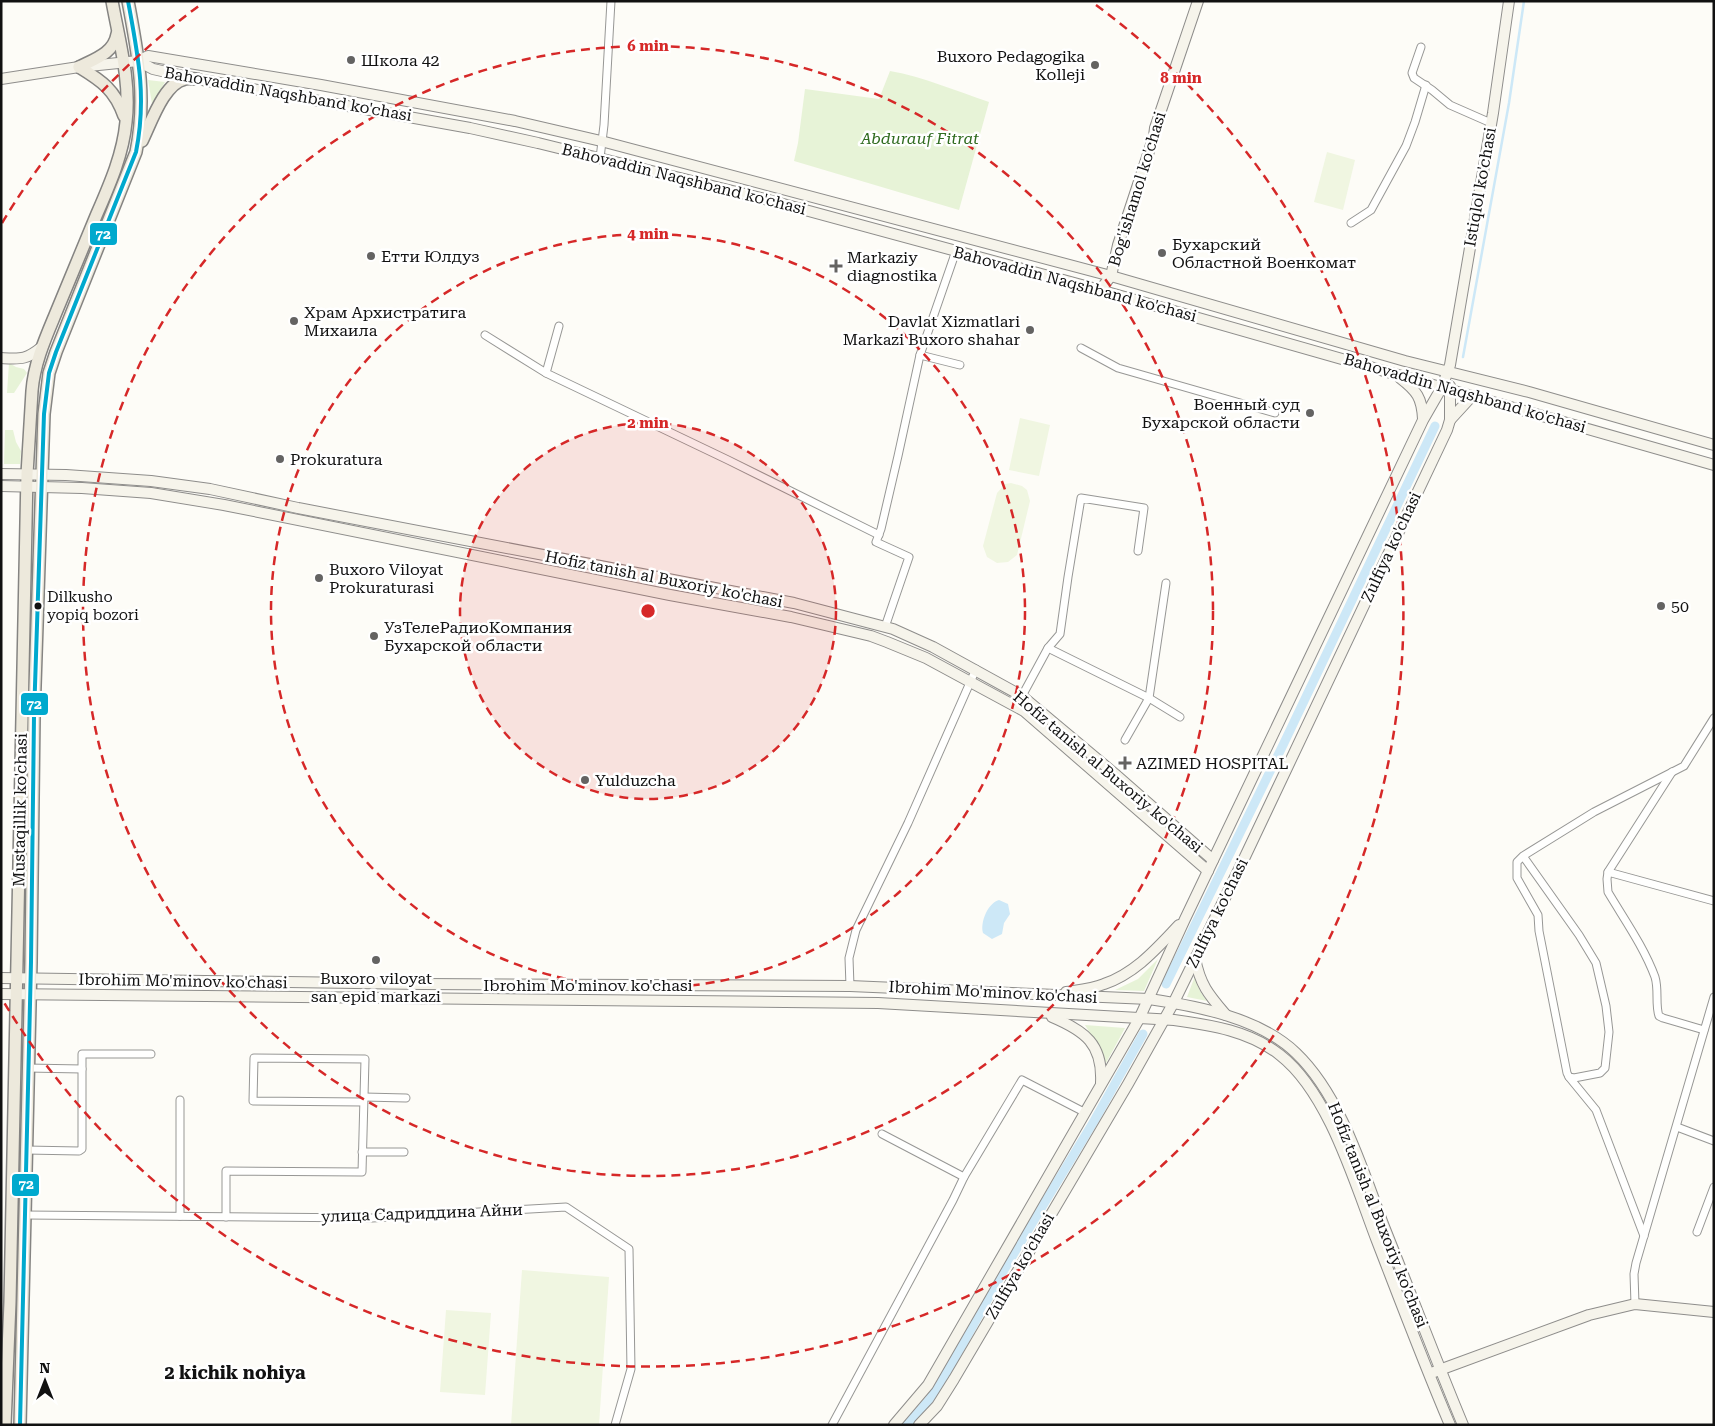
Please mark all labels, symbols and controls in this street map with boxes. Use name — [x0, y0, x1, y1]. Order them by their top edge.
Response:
text: 6 min — [627, 37, 669, 55]
place label: Buxoro Pedagogika Kolleji — [937, 47, 1085, 84]
place label: Школа 42 — [361, 51, 440, 70]
marker: Школа 42 — [345, 54, 357, 66]
marker: Buxoro Pedagogika Kolleji — [1089, 59, 1101, 71]
street label: Bahovaddin Naqshband ko'chasi — [163, 63, 413, 125]
text: 8 min — [1160, 69, 1202, 87]
street label: Bog'ishamol ko'chasi — [1104, 109, 1170, 269]
street label: Istiqlol ko'chasi — [1460, 126, 1500, 248]
park label: Abdurauf Fitrat — [860, 129, 979, 148]
street label: Bahovaddin Naqshband ko'chasi — [560, 139, 808, 219]
line badge: 72 — [89, 222, 118, 246]
text: 4 min — [627, 225, 669, 243]
text: 72 — [95, 226, 111, 242]
place label: Бухарский Областной Военкомат — [1172, 235, 1356, 272]
street label: Bahovaddin Naqshband ko'chasi — [951, 242, 1199, 326]
place label: Етти Юлдуз — [381, 247, 480, 266]
marker: Бухарский Областной Военкомат — [1156, 247, 1168, 259]
place label: Markaziy diagnostika — [847, 248, 938, 285]
marker: Етти Юлдуз — [365, 250, 377, 262]
marker: Markaziy diagnostika — [829, 259, 843, 273]
place label: Храм Архистратига Михаила — [304, 303, 466, 340]
place label: Davlat Xizmatlari Markazi Buxoro shahar — [843, 312, 1020, 349]
marker: Храм Архистратига Михаила — [288, 315, 300, 327]
marker: Davlat Xizmatlari Markazi Buxoro shahar — [1024, 324, 1036, 336]
street label: Bahovaddin Naqshband ko'chasi — [1342, 349, 1588, 437]
place label: Военный суд Бухарской области — [1142, 395, 1300, 432]
marker: Военный суд Бухарской области — [1304, 407, 1316, 419]
text: 2 min — [627, 414, 669, 432]
place label: Prokuratura — [290, 450, 383, 469]
marker: Prokuratura — [274, 453, 286, 465]
street label: Zulfiya ko'chasi — [1357, 489, 1425, 605]
street label: Hofiz tanish al Buxoriy ko'chasi — [544, 547, 784, 611]
place label: Buxoro Viloyat Prokuraturasi — [329, 560, 443, 597]
marker: Buxoro Viloyat Prokuraturasi — [313, 572, 325, 584]
place label: Dilkusho yopiq bozori — [47, 588, 139, 624]
place label: 50 — [1671, 597, 1689, 616]
marker: 50 — [1655, 600, 1667, 612]
marker: Dilkusho yopiq bozori — [33, 601, 43, 611]
centre of rings — [639, 602, 657, 620]
place label: УзТелеРадиоКомпания Бухарской области — [384, 618, 572, 655]
marker: УзТелеРадиоКомпания Бухарской области — [368, 630, 380, 642]
street label: Hofiz tanish al Buxoriy ko'chasi — [1009, 687, 1207, 857]
line badge: 72 — [20, 692, 49, 716]
text: 72 — [26, 696, 42, 712]
street label: Mustaqillik ko'chasi — [9, 733, 31, 887]
place label: AZIMED HOSPITAL — [1136, 754, 1288, 773]
marker: AZIMED HOSPITAL — [1118, 756, 1132, 770]
place label: Yulduzcha — [595, 771, 676, 790]
marker: Yulduzcha — [579, 774, 591, 786]
street label: Zulfiya ko'chasi — [1182, 855, 1252, 971]
marker: Buxoro viloyat san epid markazi — [370, 954, 382, 966]
place label: Buxoro viloyat san epid markazi — [311, 969, 441, 1006]
street label: Ibrohim Mo'minov ko'chasi — [78, 970, 288, 992]
street label: Ibrohim Mo'minov ko'chasi — [483, 976, 693, 995]
street label: Ibrohim Mo'minov ko'chasi — [888, 977, 1098, 1007]
street label: Hofiz tanish al Buxoriy ko'chasi — [1324, 1099, 1432, 1331]
line badge: 72 — [11, 1173, 40, 1197]
text: 72 — [18, 1176, 34, 1192]
street label: улица Садриддина Айни — [321, 1200, 523, 1226]
street label: Zulfiya ko'chasi — [982, 1209, 1058, 1323]
north arrow — [20, 1356, 70, 1406]
text: N — [40, 1360, 51, 1376]
district label: 2 kichik nohiya — [164, 1362, 306, 1383]

